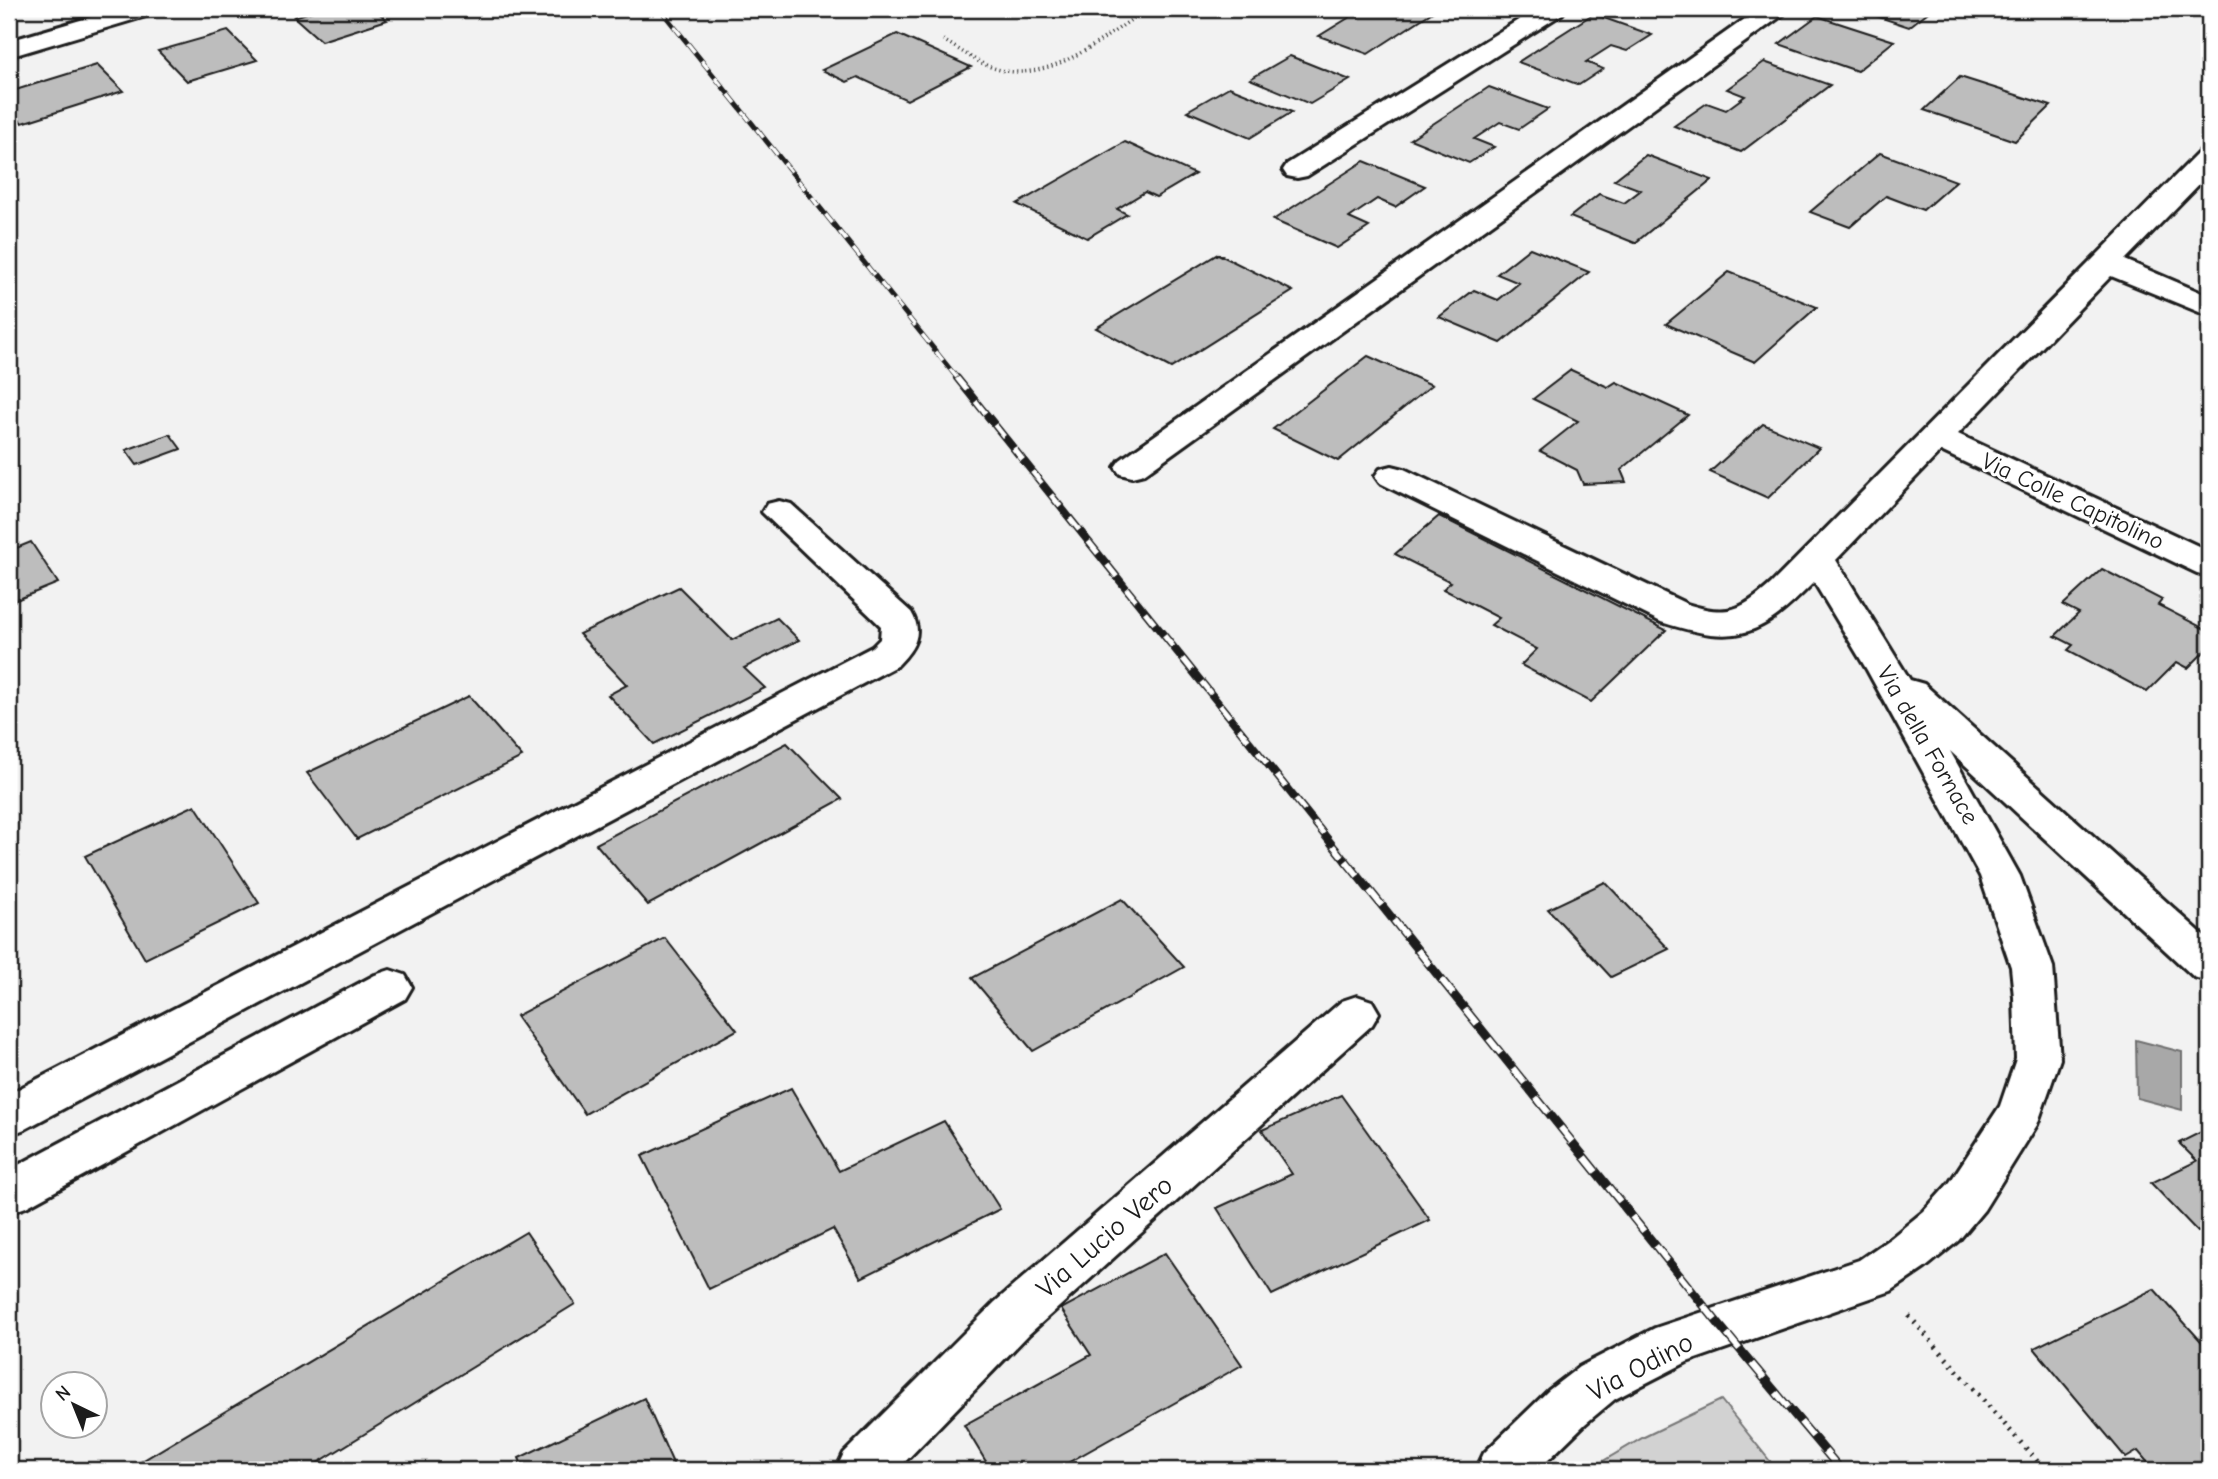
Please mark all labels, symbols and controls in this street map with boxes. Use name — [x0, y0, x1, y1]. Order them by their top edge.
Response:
street label: Via Colle Capitolino — [1978, 447, 2168, 555]
street label: Via della Fornace — [1871, 661, 1985, 829]
street label: Via Lucio Vero — [1030, 1169, 1179, 1305]
street label: Via Odino — [1582, 1326, 1699, 1408]
north arrow — [38, 1370, 108, 1440]
text: N — [51, 1381, 75, 1406]

